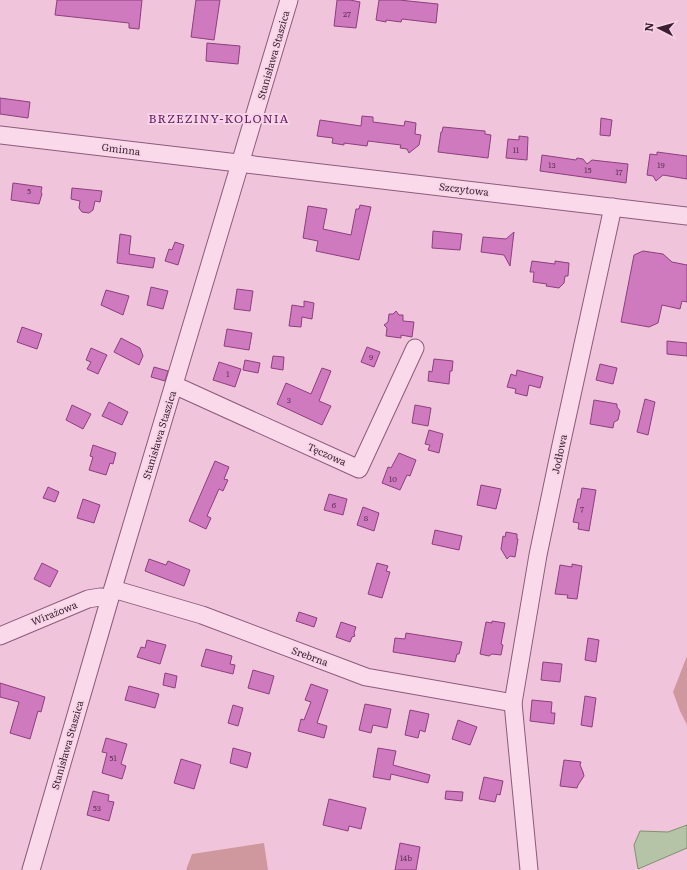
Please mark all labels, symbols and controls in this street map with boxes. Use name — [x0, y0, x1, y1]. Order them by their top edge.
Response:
street label: Stanisława Staszica — [253, 8, 293, 101]
house number: 27 — [343, 8, 351, 19]
north arrow — [639, 8, 679, 48]
text: N — [640, 21, 656, 32]
district label: BRZEZINY-KOLONIA — [149, 109, 289, 127]
street label: Gminna — [101, 139, 142, 158]
house number: 11 — [513, 144, 520, 155]
house number: 13 — [548, 159, 556, 170]
house number: 19 — [657, 159, 665, 170]
house number: 15 — [584, 164, 592, 175]
house number: 17 — [615, 166, 623, 177]
street label: Szczytowa — [438, 178, 490, 199]
house number: 5 — [27, 185, 31, 196]
house number: 9 — [369, 351, 373, 362]
house number: 1 — [226, 368, 230, 379]
street label: Stanisława Staszica — [138, 388, 179, 481]
house number: 3 — [287, 394, 291, 405]
street label: Jodłowa — [547, 432, 570, 475]
street label: Tęczowa — [305, 438, 350, 469]
house number: 10 — [389, 473, 397, 484]
house number: 6 — [332, 499, 337, 510]
house number: 7 — [580, 503, 584, 514]
house number: 8 — [364, 512, 369, 523]
street label: Wirażowa — [28, 596, 80, 629]
street label: Srebrna — [290, 642, 331, 669]
street label: Stanisława Staszica — [47, 698, 87, 791]
house number: 51 — [109, 752, 117, 763]
house number: 53 — [93, 802, 101, 813]
house number: 14b — [400, 852, 412, 863]

